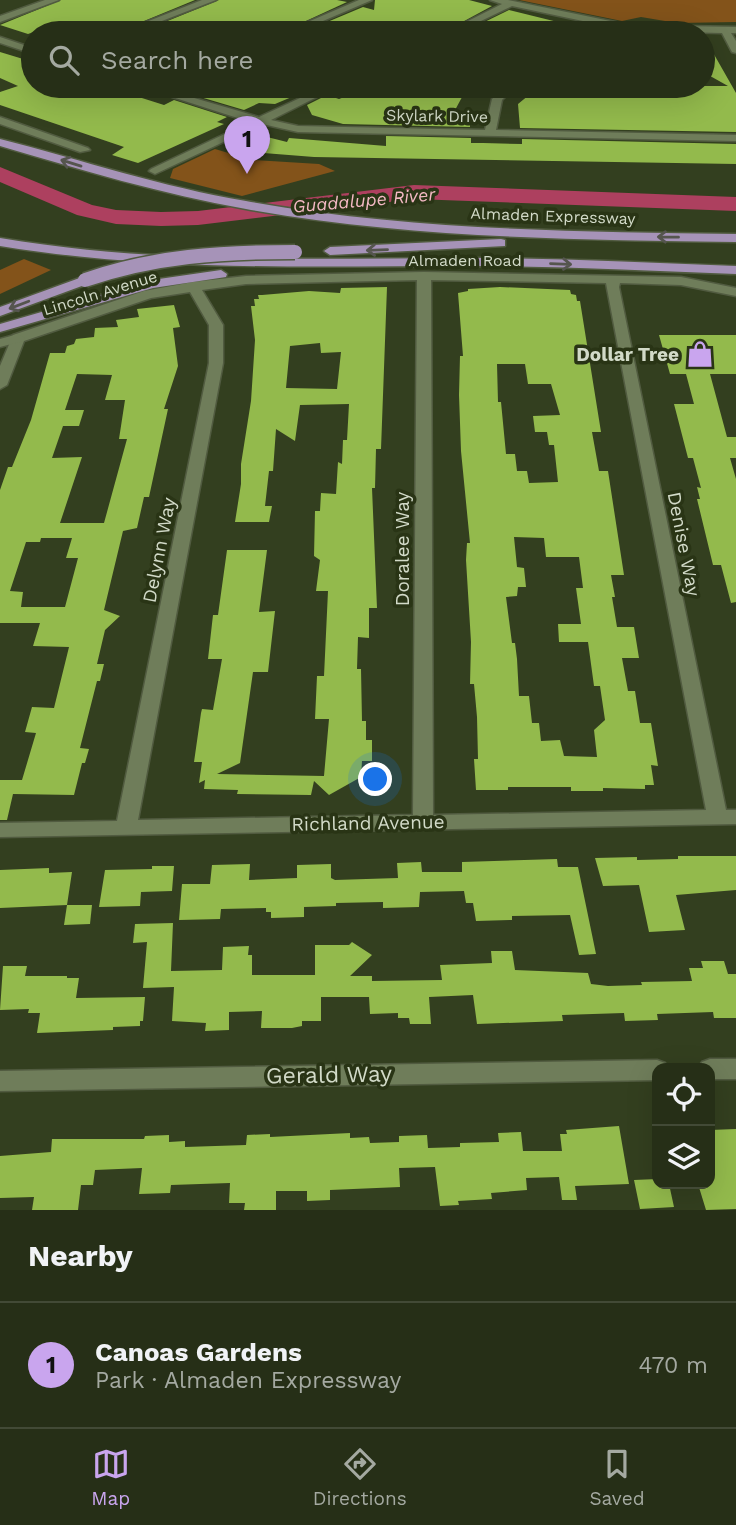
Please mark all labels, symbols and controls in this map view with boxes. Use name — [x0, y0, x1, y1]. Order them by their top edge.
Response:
search box — [21, 21, 715, 98]
icon: search — [45, 41, 83, 79]
text: Search here — [101, 45, 253, 75]
street label: Skylark Drive — [386, 106, 488, 126]
pin: 1 — [224, 116, 270, 174]
one-way arrow — [60, 156, 82, 169]
water label: Guadalupe River — [292, 183, 437, 217]
street label: Almaden Expressway — [470, 204, 637, 228]
one-way arrow — [657, 230, 680, 244]
one-way arrow — [366, 243, 389, 256]
street label: Almaden Road — [408, 251, 522, 270]
one-way arrow — [550, 258, 573, 271]
street label: Lincoln Avenue — [41, 267, 159, 319]
one-way arrow — [9, 300, 31, 312]
shop icon: Dollar Tree — [685, 339, 715, 369]
place label: Dollar Tree — [576, 343, 679, 366]
street label: Denise Way — [663, 490, 705, 598]
street label: Doralee Way — [391, 492, 414, 606]
street label: Delynn Way — [138, 495, 181, 605]
your location — [358, 762, 392, 796]
street label: Richland Avenue — [291, 810, 445, 836]
street label: Gerald Way — [266, 1060, 392, 1090]
map controls — [652, 1063, 715, 1189]
button: locate — [652, 1063, 715, 1126]
button: layers — [652, 1126, 715, 1189]
text: Nearby — [28, 1238, 133, 1273]
text: Canoas Gardens — [95, 1337, 302, 1367]
text: 1 — [46, 1352, 56, 1379]
text: 470 m — [639, 1352, 708, 1379]
text: Park · Almaden Expressway — [95, 1367, 401, 1394]
tab: Map — [91, 1445, 130, 1510]
tab: Directions — [313, 1445, 407, 1510]
tab: Saved — [589, 1445, 645, 1510]

